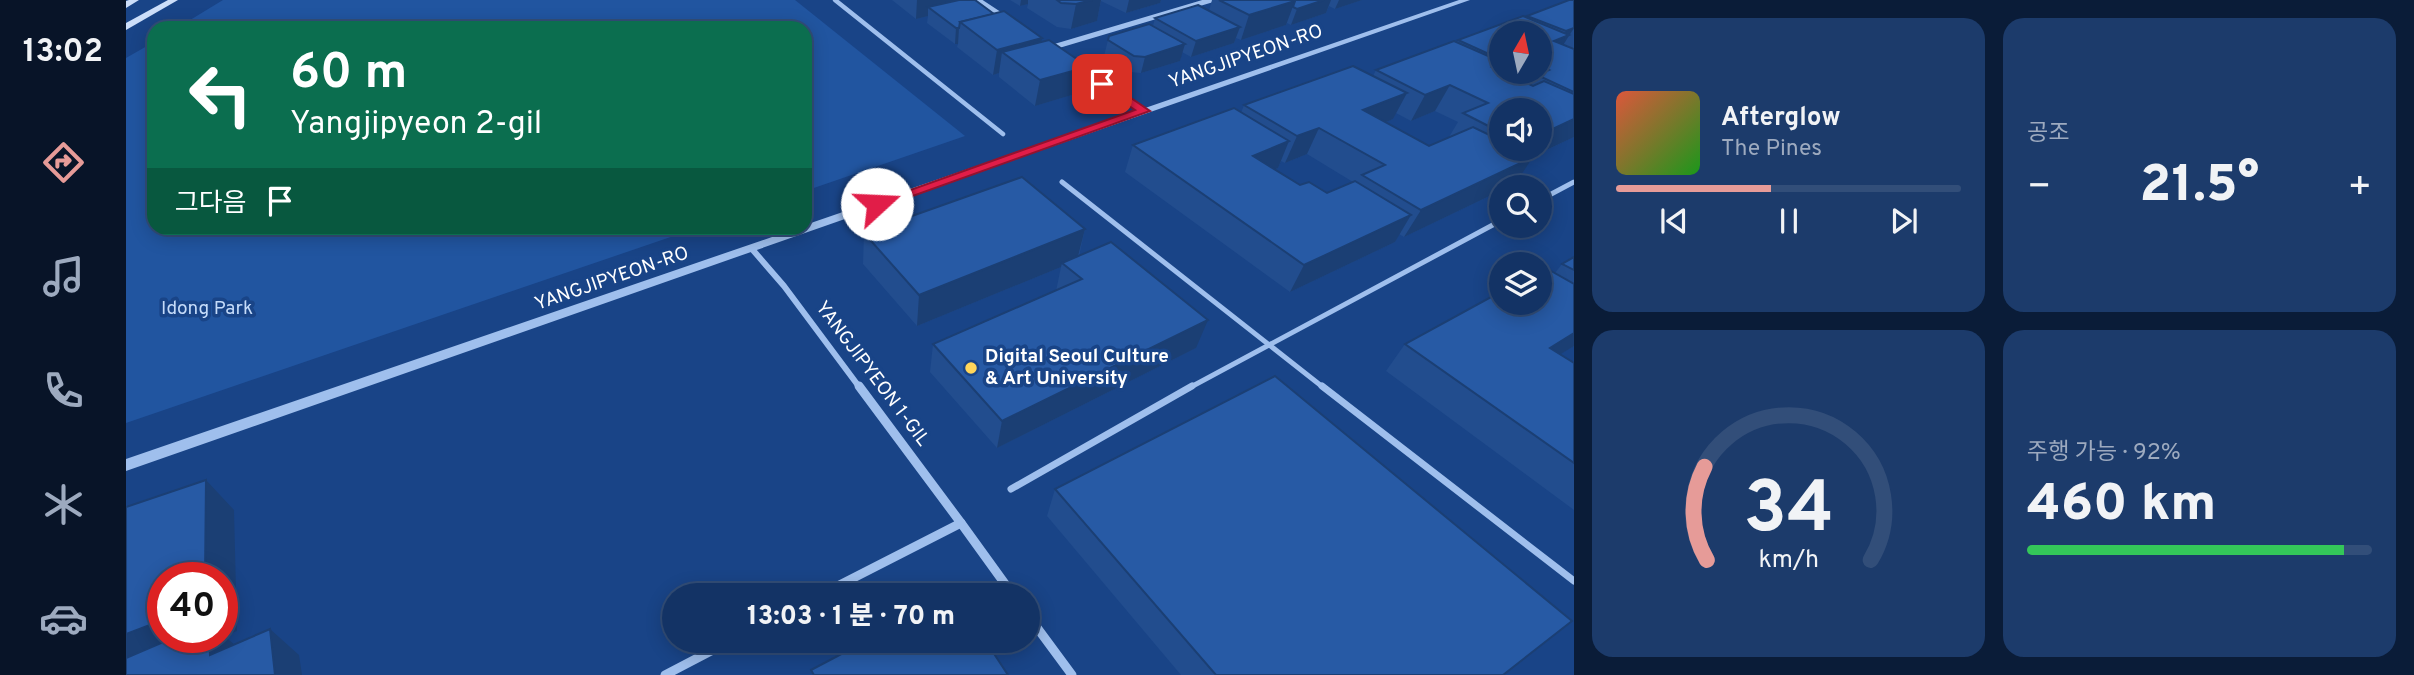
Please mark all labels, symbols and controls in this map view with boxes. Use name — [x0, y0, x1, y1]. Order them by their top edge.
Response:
street label: YANGJIPYEON-RO — [1166, 19, 1326, 95]
north arrow — [1489, 21, 1552, 84]
map controls — [1489, 21, 1552, 315]
text: 13:02 — [23, 33, 103, 73]
text: 60 m — [290, 44, 408, 106]
icon: left — [175, 49, 266, 140]
pin — [1072, 54, 1132, 114]
icon: arrive — [1083, 65, 1121, 103]
button: sound — [1489, 98, 1552, 161]
text: Afterglow — [1721, 102, 1841, 135]
text: Yangjipyeon 2-gil — [290, 105, 542, 145]
text: 공조 — [2027, 120, 2069, 149]
text: The Pines — [1721, 135, 1822, 164]
icon: directions — [39, 138, 88, 187]
text: 21.5° — [2140, 154, 2259, 220]
text: − — [2027, 164, 2052, 213]
text: + — [2347, 164, 2372, 213]
position arrow — [840, 167, 914, 241]
button: search — [1489, 175, 1552, 238]
icon: arrive — [261, 182, 299, 220]
text: 그다음 — [175, 188, 247, 221]
icon: previous — [1655, 202, 1693, 240]
icon: pause — [1770, 202, 1808, 240]
icon: next — [1885, 202, 1923, 240]
street label: YANGJIPYEON-RO — [532, 241, 692, 317]
icon: music — [39, 252, 88, 301]
button: layers — [1489, 252, 1552, 315]
park label: Idong Park — [161, 297, 253, 321]
street label: YANGJIPYEON 1-GIL — [810, 297, 935, 452]
place label: Digital Seoul Culture & Art University — [985, 345, 1169, 391]
marker: Digital Seoul Culture & Art University — [963, 360, 979, 376]
icon: phone — [39, 366, 88, 415]
text: 주행 가능 · 92% — [2027, 439, 2181, 468]
text: 34 — [1743, 466, 1834, 558]
text: 460 km — [2027, 473, 2216, 539]
icon: climate — [39, 480, 88, 529]
text: km/h — [1758, 544, 1819, 576]
speed limit sign: 40 — [147, 562, 238, 653]
icon: car — [39, 594, 88, 643]
text: 13:03 · 1 분 · 70 m — [747, 601, 955, 634]

